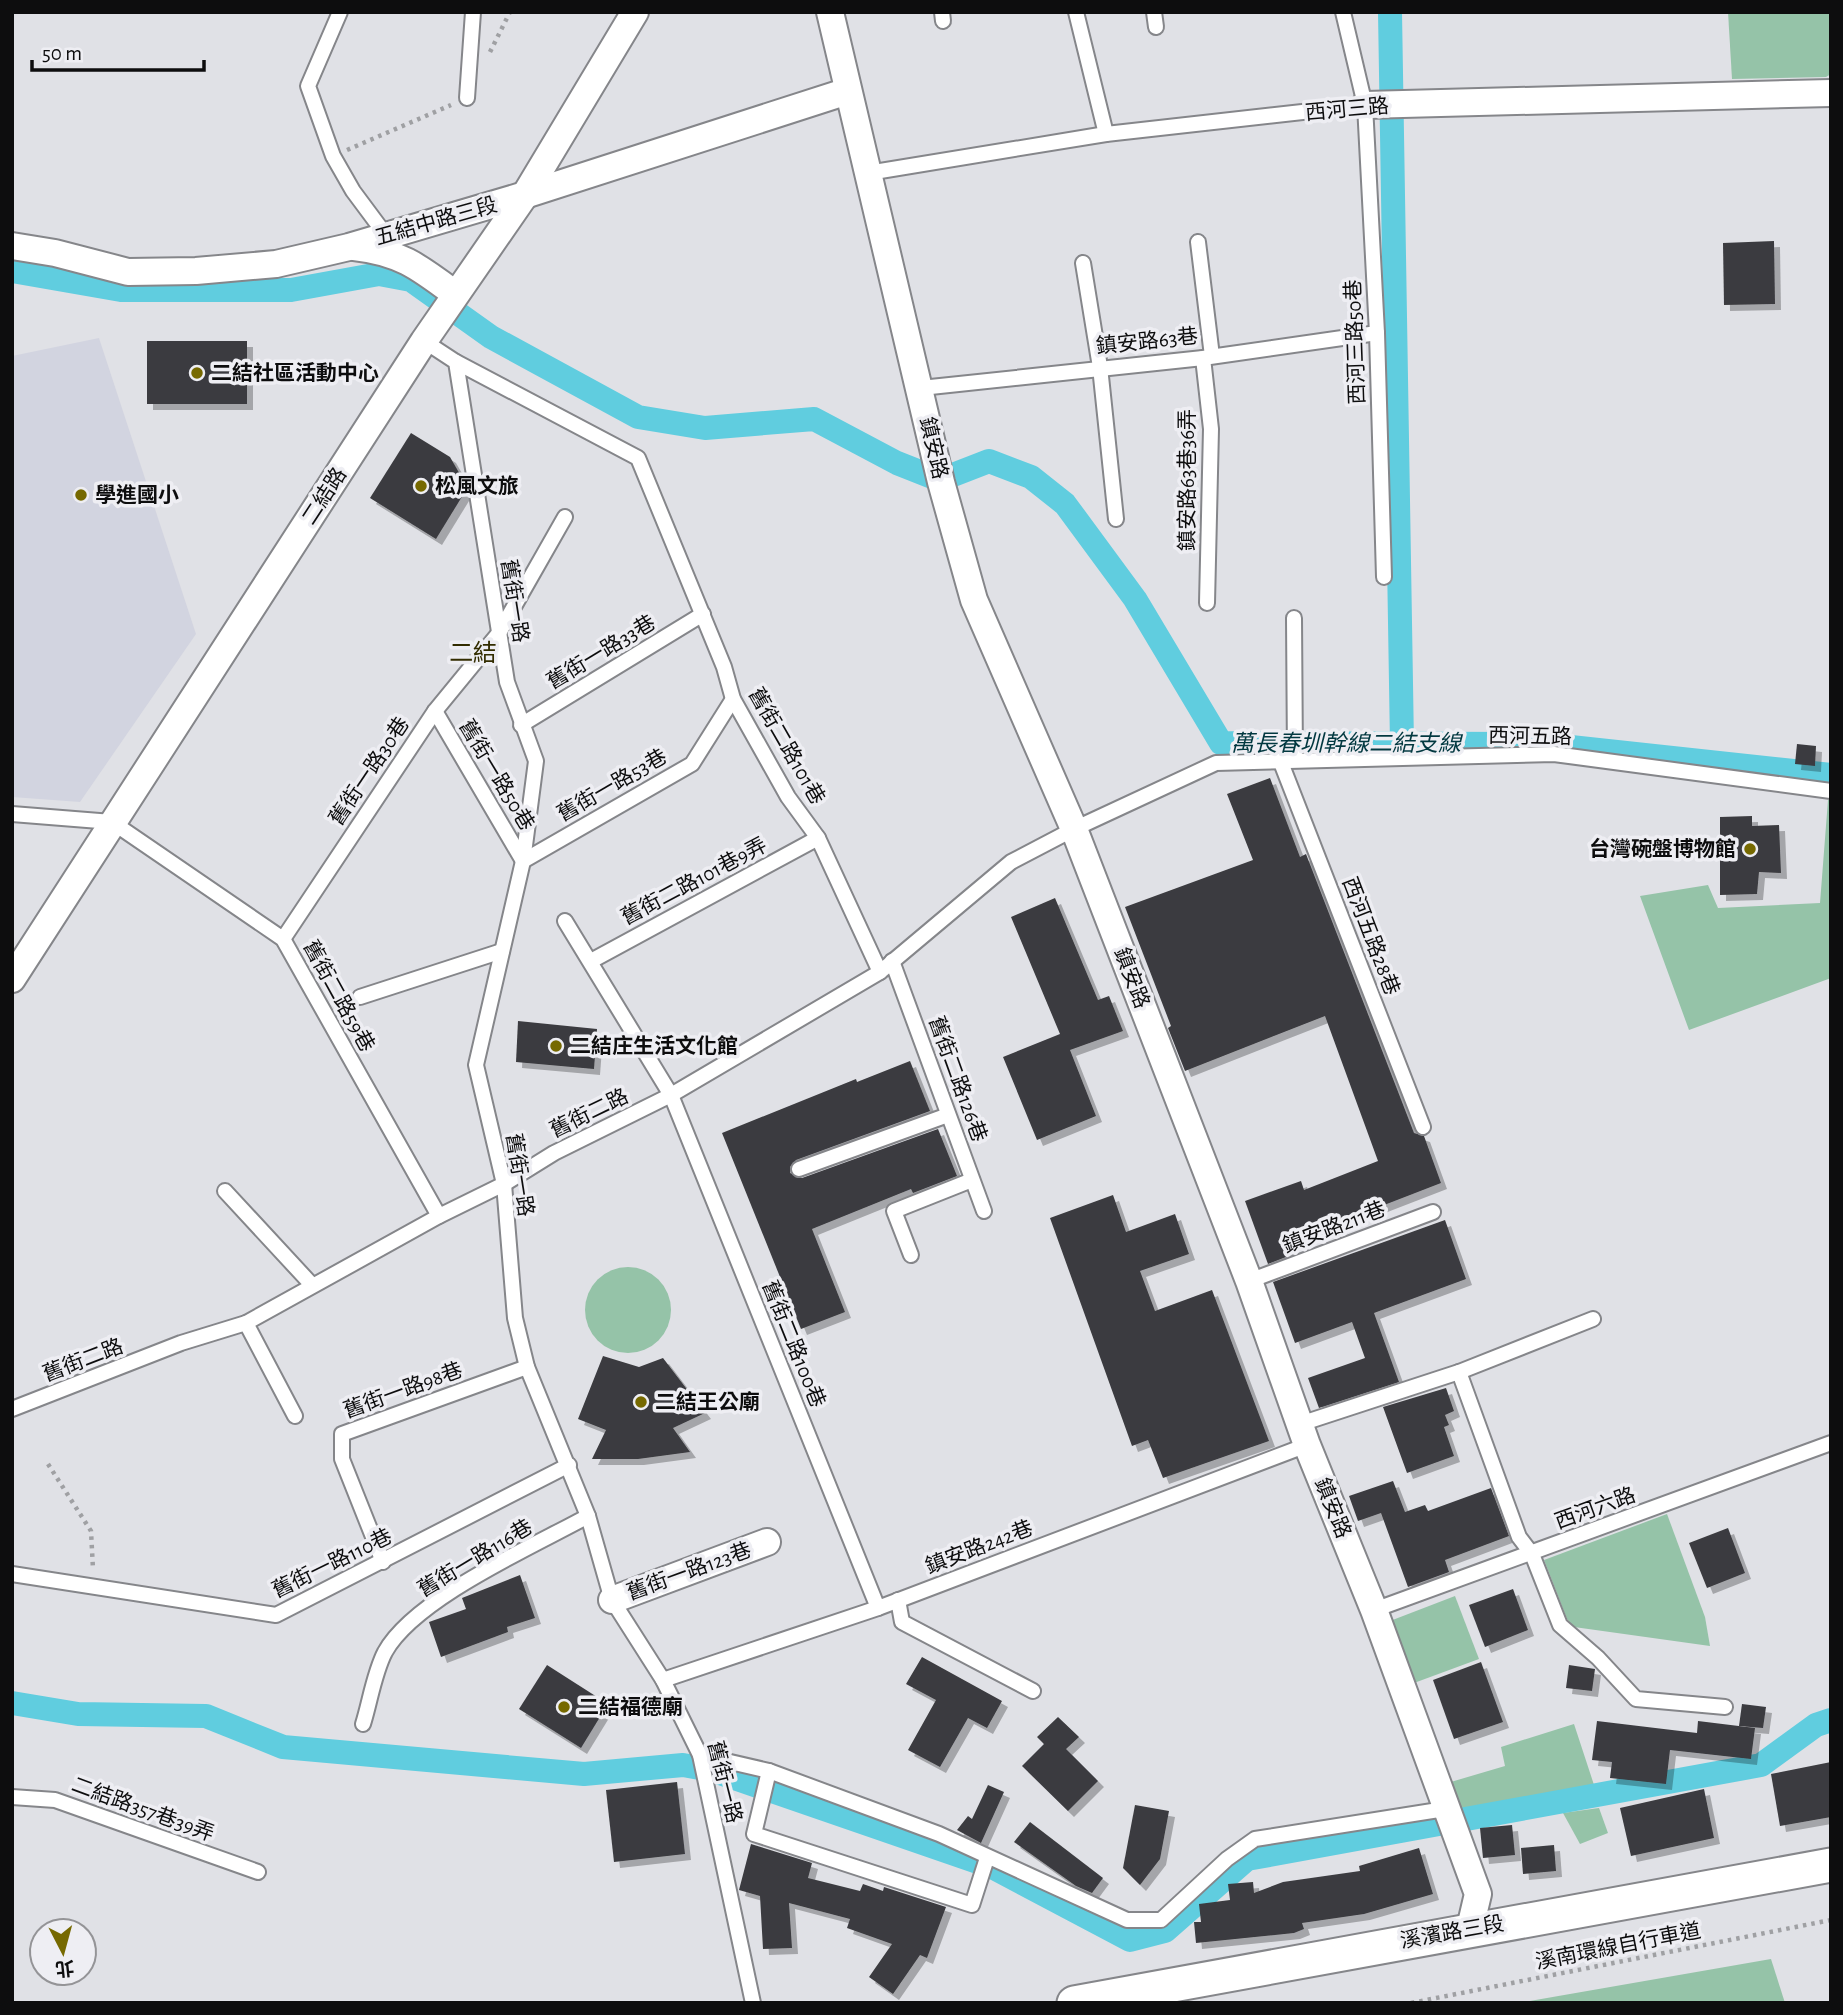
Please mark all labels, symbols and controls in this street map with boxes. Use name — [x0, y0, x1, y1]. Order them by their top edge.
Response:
scale bar — [32, 28, 203, 72]
text: 50 m — [42, 43, 82, 64]
street label: 西河三路 — [1304, 94, 1390, 124]
street label: 五結中路三段 — [372, 193, 500, 249]
street label: 西河三路50巷 — [1342, 279, 1368, 405]
street label: 鎮安路63巷 — [1095, 325, 1199, 357]
place label: 二結社區活動中心 — [211, 361, 379, 384]
marker: 二結社區活動中心 — [189, 365, 205, 381]
street label: 鎮安路63巷36弄 — [1176, 409, 1198, 551]
street label: 鎮安路 — [916, 415, 952, 481]
street label: 二結路 — [298, 464, 350, 528]
place label: 松風文旅 — [435, 474, 519, 497]
marker: 松風文旅 — [413, 478, 429, 494]
place label: 學進國小 — [95, 483, 179, 506]
marker: 學進國小 — [73, 487, 89, 503]
street label: 舊街一路 — [498, 558, 532, 644]
street label: 舊街一路33巷 — [543, 611, 659, 693]
district label: 二結 — [449, 640, 497, 666]
street label: 舊街二路101巷 — [745, 684, 829, 808]
street label: 舊街一路30巷 — [325, 713, 413, 829]
street label: 舊街一路50巷 — [455, 716, 539, 834]
street label: 西河五路 — [1488, 724, 1572, 748]
water label: 萬長春圳幹線二結支線 — [1231, 731, 1464, 756]
street label: 舊街一路53巷 — [553, 745, 671, 825]
street label: 舊街二路101巷9弄 — [618, 833, 770, 929]
place label: 台灣碗盤博物館 — [1589, 837, 1736, 860]
marker: 台灣碗盤博物館 — [1742, 841, 1758, 857]
street label: 西河五路28巷 — [1338, 874, 1404, 998]
street label: 舊街二路59巷 — [299, 937, 379, 1055]
street label: 鎮安路 — [1110, 945, 1154, 1011]
street label: 舊街二路126巷 — [925, 1013, 991, 1145]
place label: 二結庄生活文化館 — [570, 1034, 738, 1057]
marker: 二結庄生活文化館 — [548, 1038, 564, 1054]
street label: 舊街二路 — [546, 1085, 632, 1141]
street label: 舊街一路 — [503, 1132, 537, 1218]
street label: 鎮安路211巷 — [1280, 1197, 1388, 1257]
street label: 舊街二路100巷 — [759, 1278, 829, 1410]
street label: 舊街二路 — [40, 1335, 126, 1385]
street label: 舊街一路98巷 — [341, 1358, 465, 1422]
place label: 二結王公廟 — [655, 1390, 760, 1413]
marker: 二結王公廟 — [633, 1394, 649, 1410]
street label: 鎮安路 — [1311, 1475, 1355, 1541]
street label: 西河六路 — [1552, 1483, 1638, 1533]
street label: 舊街一路116巷 — [414, 1515, 536, 1601]
street label: 鎮安路242巷 — [922, 1516, 1036, 1578]
street label: 舊街一路110巷 — [269, 1524, 395, 1602]
street label: 舊街一路123巷 — [624, 1538, 754, 1604]
place label: 二結福德廟 — [578, 1695, 683, 1718]
marker: 二結福德廟 — [556, 1699, 572, 1715]
street label: 舊街一路 — [704, 1739, 746, 1825]
street label: 二結路357巷39弄 — [69, 1773, 217, 1845]
street label: 溪濱路三段 — [1398, 1912, 1506, 1952]
north arrow — [28, 1917, 98, 1987]
street label: 溪南環線自行車道 — [1533, 1919, 1703, 1973]
text: 北 — [54, 1957, 75, 1979]

